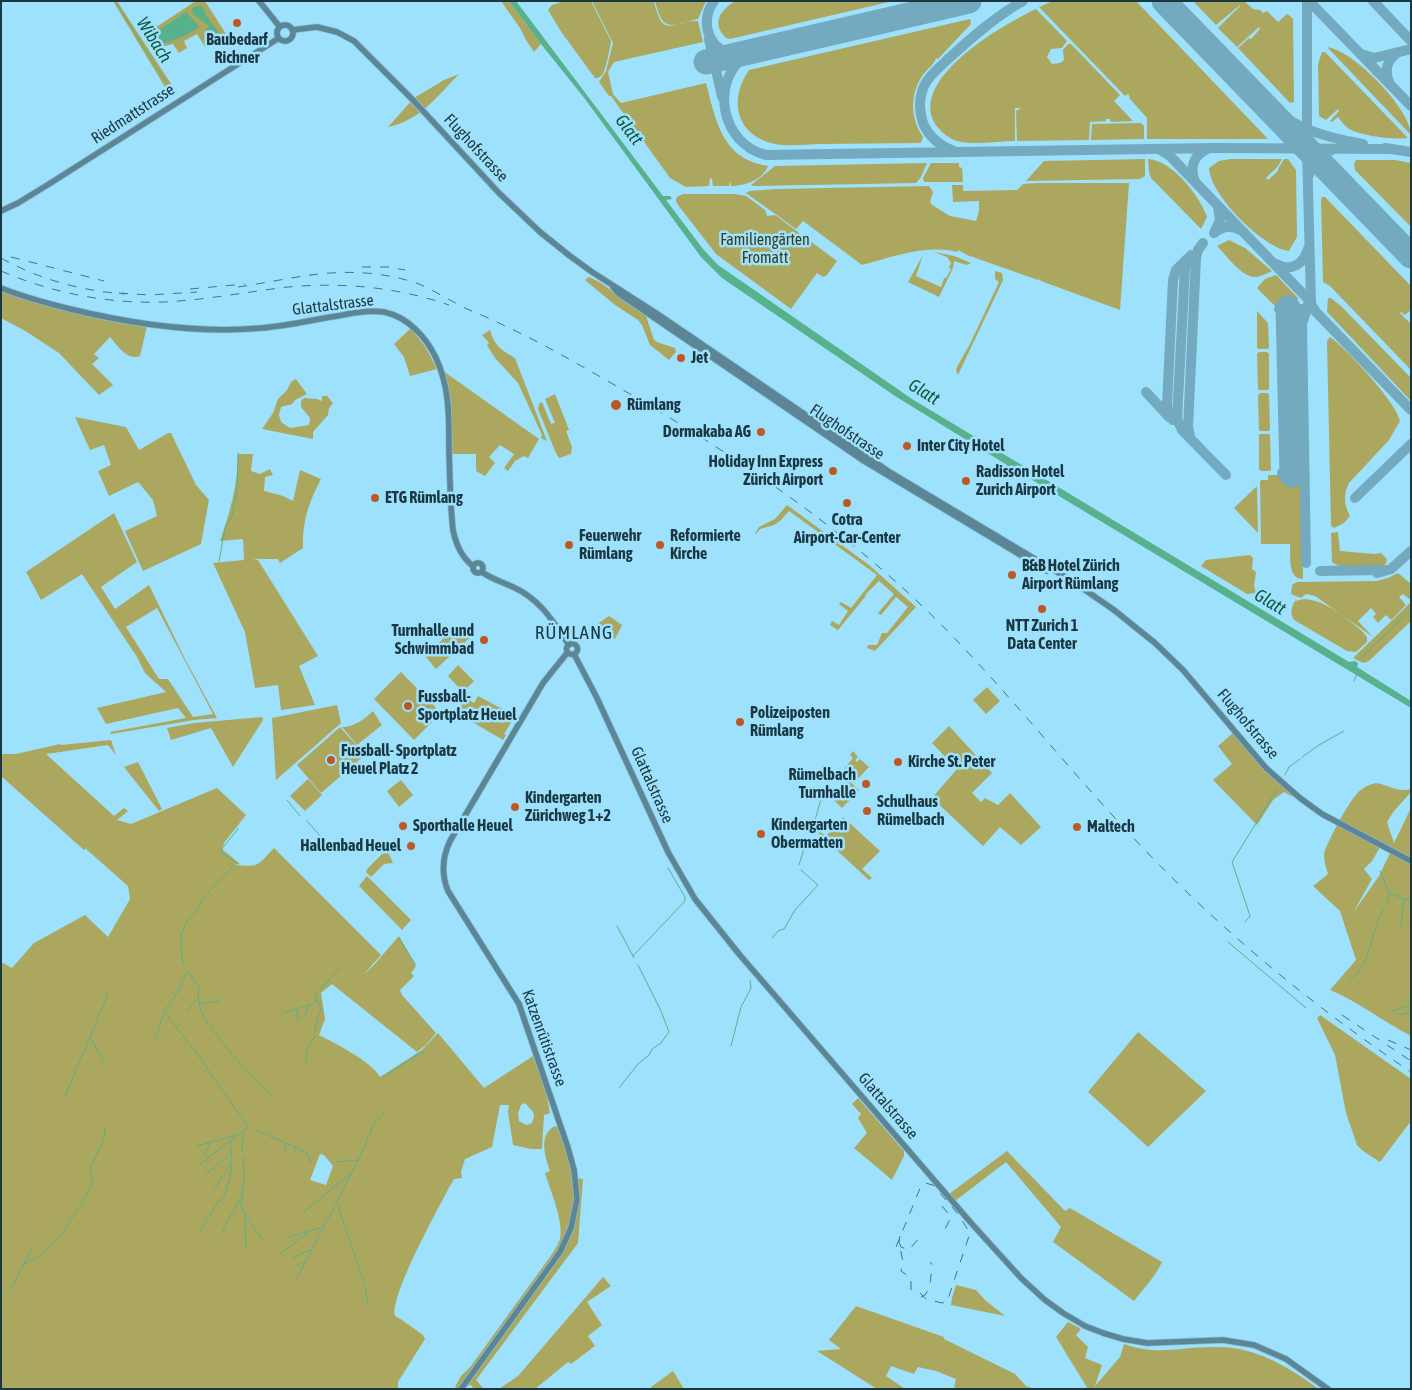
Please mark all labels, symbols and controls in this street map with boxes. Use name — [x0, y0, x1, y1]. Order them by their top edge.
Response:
water label: Wibach — [132, 13, 176, 67]
marker: Baubedarf Richner — [231, 17, 243, 29]
place label: Baubedarf Richner — [206, 30, 268, 68]
street label: Riedmattstrasse — [88, 80, 178, 148]
street label: Flughofstrasse — [440, 110, 512, 186]
water label: Glatt — [611, 110, 647, 150]
park label: Familiengärten Fromatt — [720, 230, 810, 268]
street label: Glattalstrasse — [291, 290, 375, 320]
place label: Jet — [691, 348, 708, 368]
marker: Jet — [675, 352, 687, 364]
water label: Glatt — [904, 374, 944, 410]
place label: Rümlang — [627, 395, 681, 415]
marker: Rümlang — [609, 398, 623, 412]
street label: Flughofstrasse — [806, 400, 888, 464]
place label: Dormakaba AG — [663, 422, 751, 442]
marker: Dormakaba AG — [755, 426, 767, 438]
place label: Inter City Hotel — [917, 436, 1005, 456]
marker: Inter City Hotel — [901, 440, 913, 452]
place label: Holiday Inn Express Zürich Airport — [709, 452, 823, 490]
place label: Radisson Hotel Zurich Airport — [976, 462, 1064, 500]
marker: Holiday Inn Express Zürich Airport — [827, 465, 839, 477]
marker: Radisson Hotel Zurich Airport — [960, 475, 972, 487]
place label: ETG Rümlang — [385, 488, 463, 508]
marker: ETG Rümlang — [369, 492, 381, 504]
marker: Cotra Airport-Car-Center — [841, 497, 853, 509]
place label: Cotra Airport-Car-Center — [794, 510, 900, 548]
place label: Feuerwehr Rümlang — [579, 526, 641, 564]
place label: Reformierte Kirche — [670, 526, 741, 564]
marker: Feuerwehr Rümlang — [563, 539, 575, 551]
marker: Reformierte Kirche — [654, 539, 666, 551]
place label: B&B Hotel Zürich Airport Rümlang — [1022, 556, 1120, 594]
marker: B&B Hotel Zürich Airport Rümlang — [1006, 569, 1018, 581]
water label: Glatt — [1250, 584, 1290, 620]
marker: NTT Zurich 1 Data Center — [1036, 603, 1048, 615]
place label: NTT Zurich 1 Data Center — [1006, 616, 1078, 654]
place label: Turnhalle und Schwimmbad — [392, 621, 474, 659]
district label: RÜMLANG — [534, 622, 614, 644]
marker: Turnhalle und Schwimmbad — [478, 634, 490, 646]
street label: Flughofstrasse — [1213, 685, 1283, 763]
place label: Fussball- Sportplatz Heuel — [418, 687, 517, 725]
marker: Fussball- Sportplatz Heuel — [402, 700, 414, 712]
place label: Polizeiposten Rümlang — [750, 703, 830, 741]
marker: Polizeiposten Rümlang — [734, 716, 746, 728]
place label: Fussball- Sportplatz Heuel Platz 2 — [341, 741, 457, 779]
street label: Glattalstrasse — [627, 744, 677, 826]
place label: Kirche St. Peter — [908, 752, 995, 772]
marker: Fussball- Sportplatz Heuel Platz 2 — [325, 754, 337, 766]
marker: Kirche St. Peter — [892, 756, 904, 768]
place label: Rümelbach Turnhalle — [789, 765, 856, 803]
marker: Rümelbach Turnhalle — [860, 778, 872, 790]
place label: Kindergarten Zürichweg 1+2 — [525, 788, 611, 826]
place label: Schulhaus Rümelbach — [877, 792, 944, 830]
marker: Kindergarten Zürichweg 1+2 — [509, 801, 521, 813]
marker: Schulhaus Rümelbach — [861, 805, 873, 817]
place label: Kindergarten Obermatten — [771, 815, 847, 853]
place label: Sporthalle Heuel — [413, 816, 513, 836]
place label: Maltech — [1087, 817, 1135, 837]
marker: Sporthalle Heuel — [397, 820, 409, 832]
marker: Maltech — [1071, 821, 1083, 833]
marker: Kindergarten Obermatten — [755, 828, 767, 840]
place label: Hallenbad Heuel — [300, 836, 401, 856]
marker: Hallenbad Heuel — [405, 840, 417, 852]
street label: Katzenrütistrasse — [518, 987, 570, 1089]
street label: Glattalstrasse — [854, 1069, 922, 1143]

